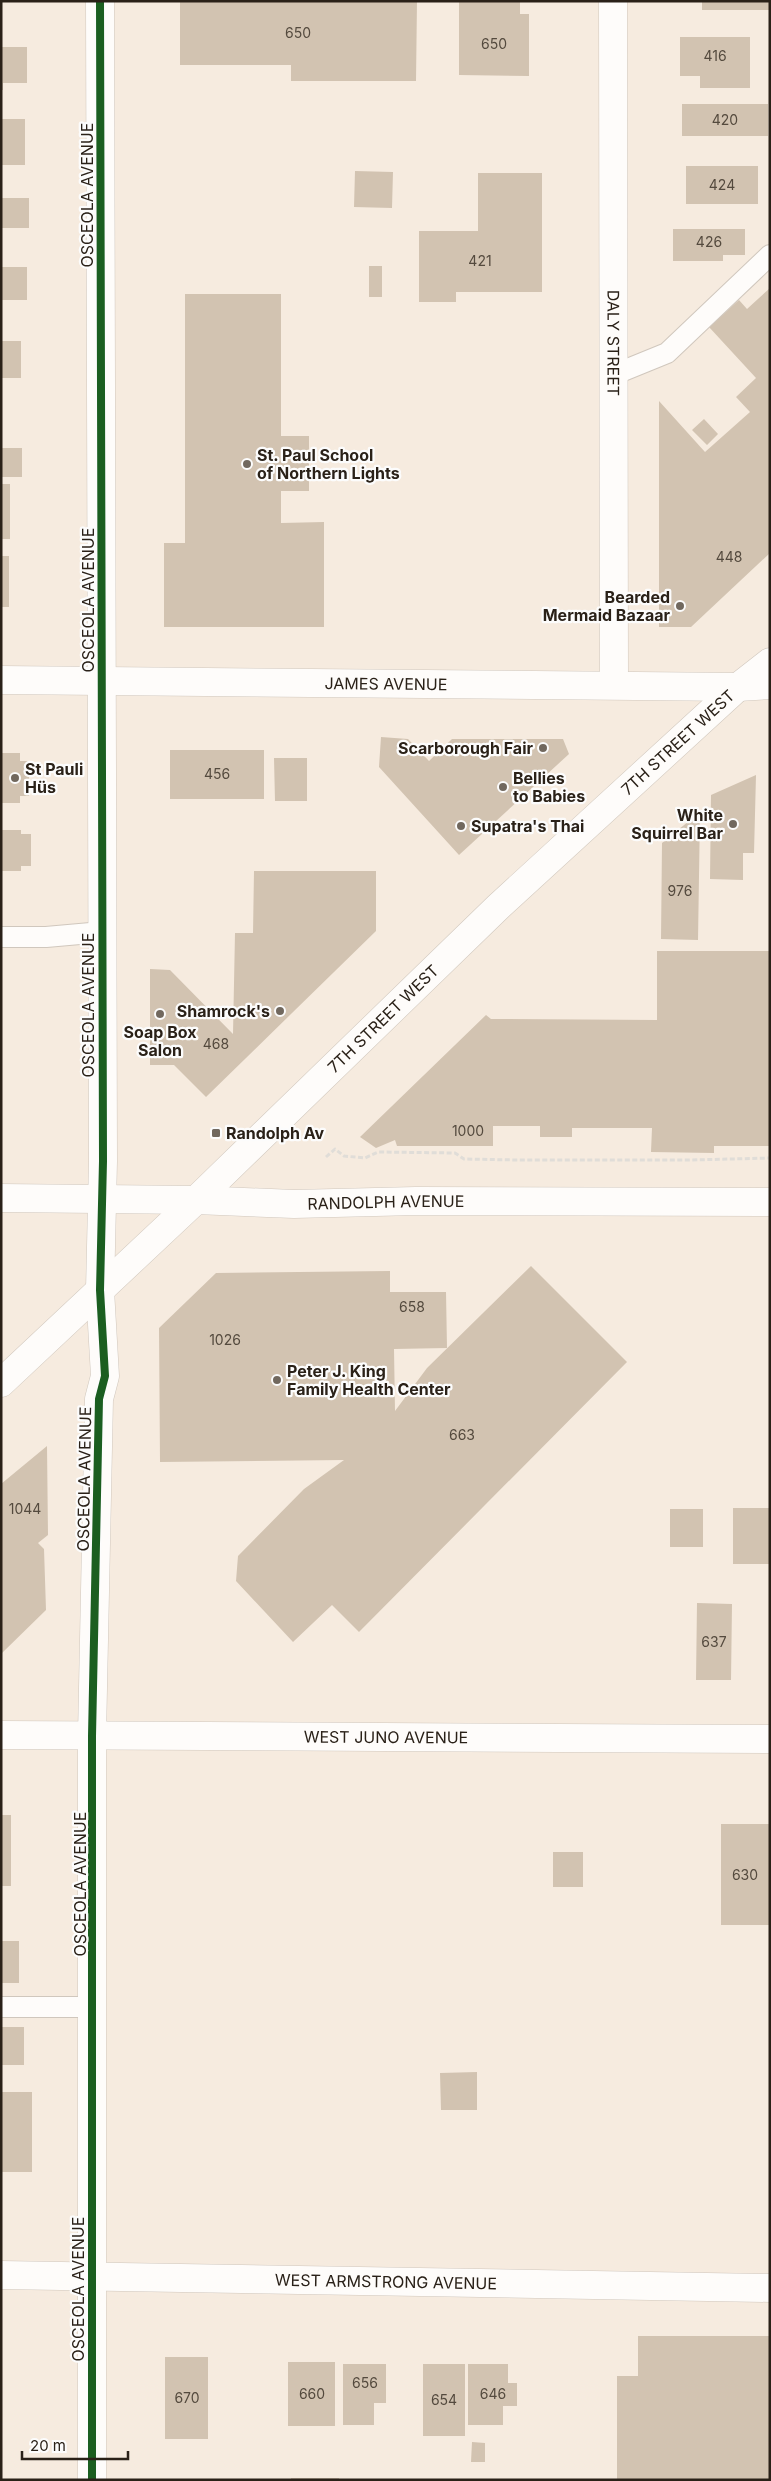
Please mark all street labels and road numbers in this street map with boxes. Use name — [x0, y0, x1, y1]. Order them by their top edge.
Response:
street label: OSCEOLA AVENUE — [77, 123, 97, 267]
street label: DALY STREET — [603, 290, 624, 396]
street label: OSCEOLA AVENUE — [78, 528, 98, 672]
street label: JAMES AVENUE — [324, 673, 448, 694]
street label: 7TH STREET WEST — [617, 685, 739, 799]
street label: OSCEOLA AVENUE — [78, 933, 98, 1077]
street label: 7TH STREET WEST — [323, 960, 443, 1077]
street label: RANDOLPH AVENUE — [307, 1191, 464, 1214]
street label: OSCEOLA AVENUE — [73, 1406, 95, 1552]
street label: WEST JUNO AVENUE — [304, 1727, 468, 1747]
street label: OSCEOLA AVENUE — [70, 1812, 90, 1956]
street label: OSCEOLA AVENUE — [68, 2217, 88, 2361]
street label: WEST ARMSTRONG AVENUE — [275, 2270, 497, 2293]

